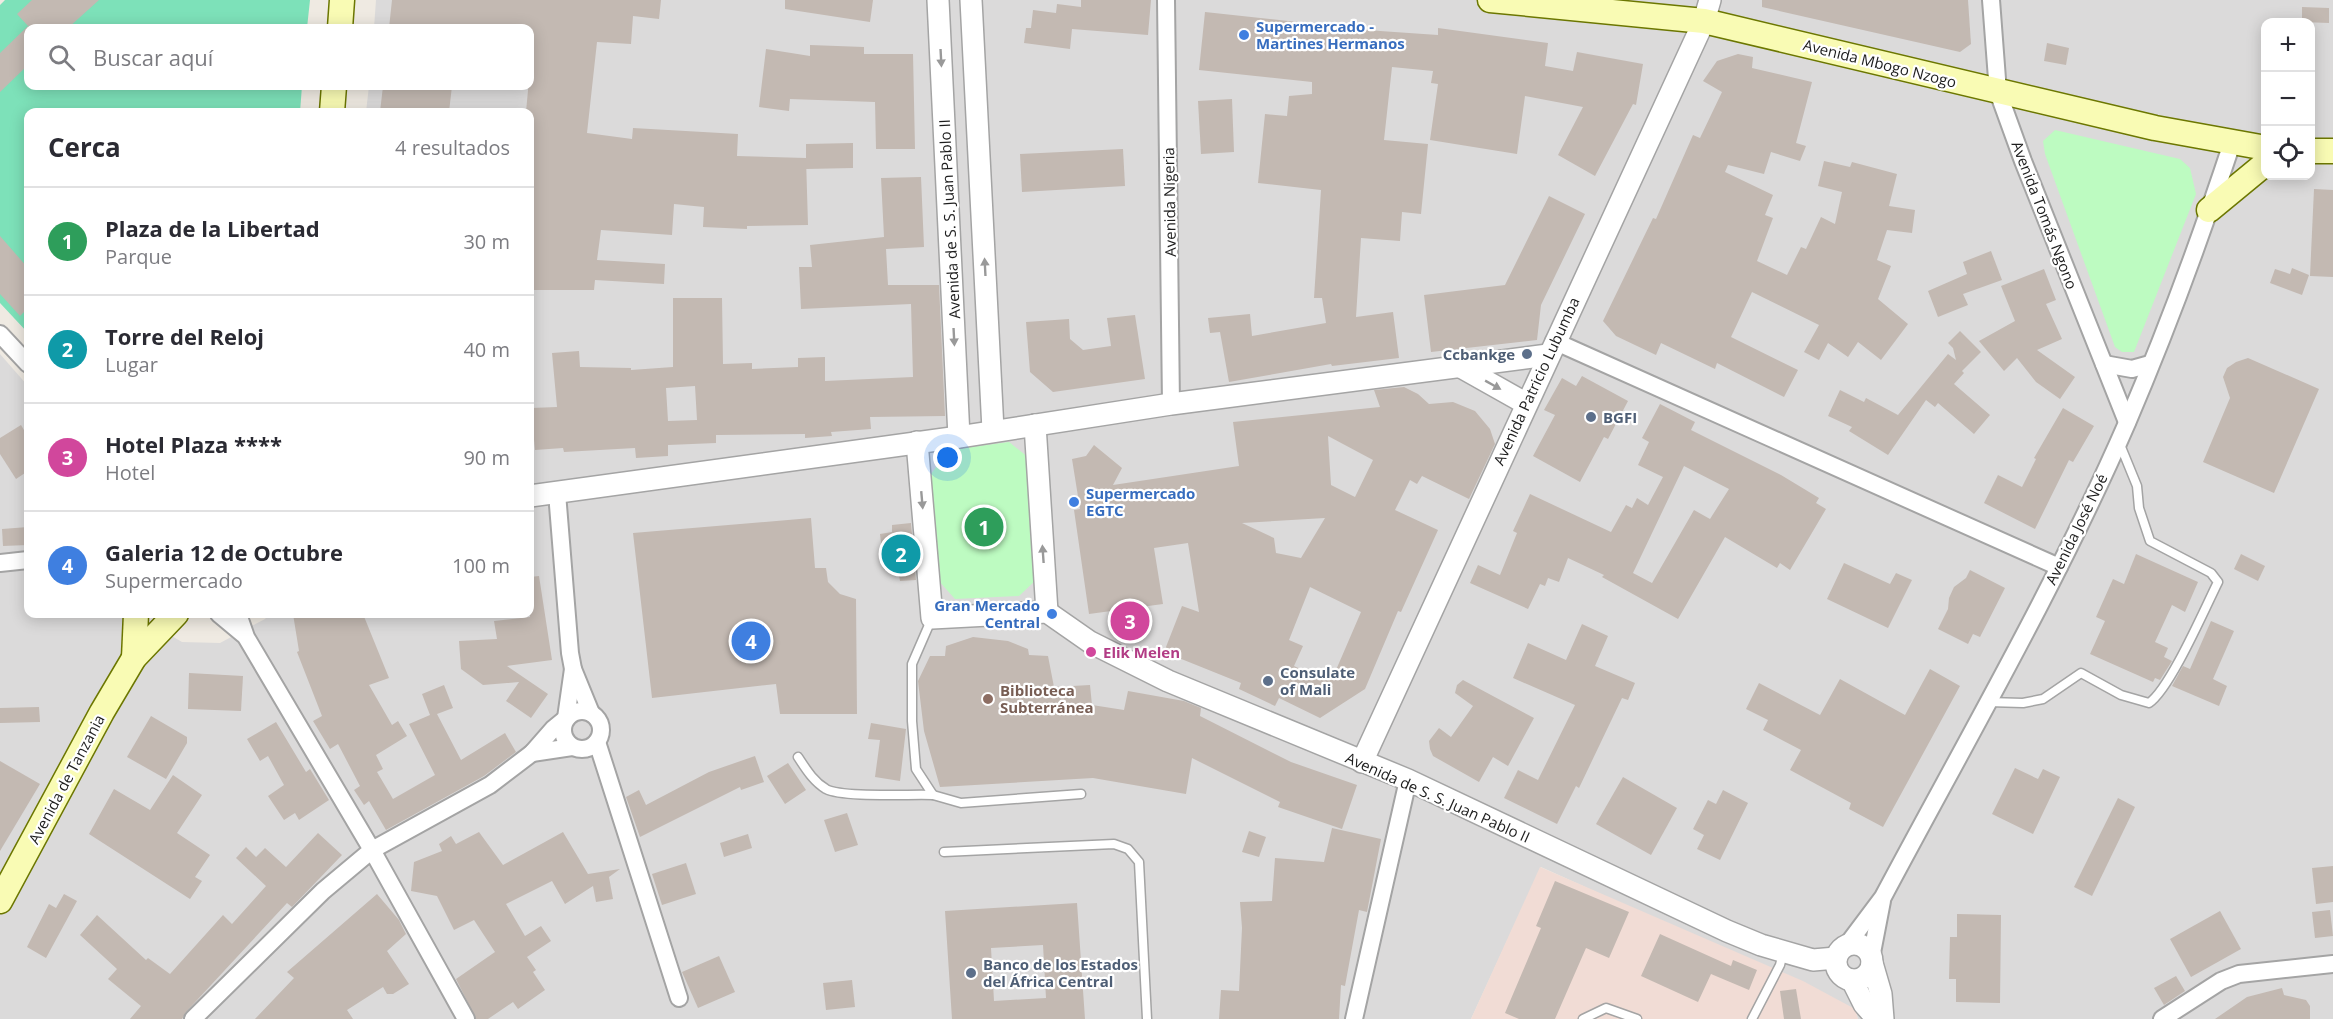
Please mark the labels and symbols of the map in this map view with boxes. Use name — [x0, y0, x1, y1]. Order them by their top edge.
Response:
place label: Supermercado - Martines Hermanos — [1256, 16, 1405, 53]
marker: Supermercado - Martines Hermanos — [1237, 28, 1251, 42]
street label: Avenida Mbogo Nzogo — [1801, 34, 1959, 92]
one-way arrow — [936, 49, 945, 68]
street label: Avenida de S. S. Juan Pablo II — [934, 119, 964, 319]
street label: Avenida Tomás Ngono — [2008, 138, 2082, 292]
street label: Avenida Nigeria — [1158, 147, 1180, 257]
one-way arrow — [980, 258, 989, 277]
street label: Avenida Patricio Lubumba — [1488, 294, 1584, 468]
one-way arrow — [950, 328, 959, 347]
place label: Ccbankge — [1443, 344, 1515, 364]
marker: Ccbankge — [1520, 347, 1534, 361]
one-way arrow — [1485, 380, 1502, 390]
place label: BGFI — [1603, 407, 1637, 427]
marker: BGFI — [1584, 410, 1598, 424]
your location — [933, 443, 962, 472]
street label: Avenida José Noé — [2040, 470, 2112, 588]
place label: Supermercado EGTC — [1086, 483, 1195, 520]
one-way arrow — [917, 491, 927, 510]
marker: Supermercado EGTC — [1067, 495, 1081, 509]
pin: 1 — [964, 504, 1004, 550]
pin: 2 — [882, 532, 920, 576]
one-way arrow — [1039, 544, 1048, 563]
place label: Gran Mercado Central — [934, 595, 1040, 632]
pin: 3 — [1110, 598, 1150, 644]
marker: Gran Mercado Central — [1045, 607, 1059, 621]
pin: 4 — [732, 618, 771, 664]
place label: Elik Melen — [1103, 642, 1180, 662]
marker: Elik Melen — [1084, 645, 1098, 659]
place label: Consulate of Mali — [1280, 662, 1355, 699]
marker: Consulate of Mali — [1261, 674, 1275, 688]
place label: Biblioteca Subterránea — [1000, 680, 1093, 717]
marker: Biblioteca Subterránea — [981, 692, 995, 706]
street label: Avenida de Tanzania — [23, 711, 109, 847]
street label: Avenida de S. S. Juan Pablo II — [1343, 747, 1533, 847]
place label: Banco de los Estados del África Central — [983, 954, 1138, 991]
marker: Banco de los Estados del África Central — [964, 966, 978, 980]

